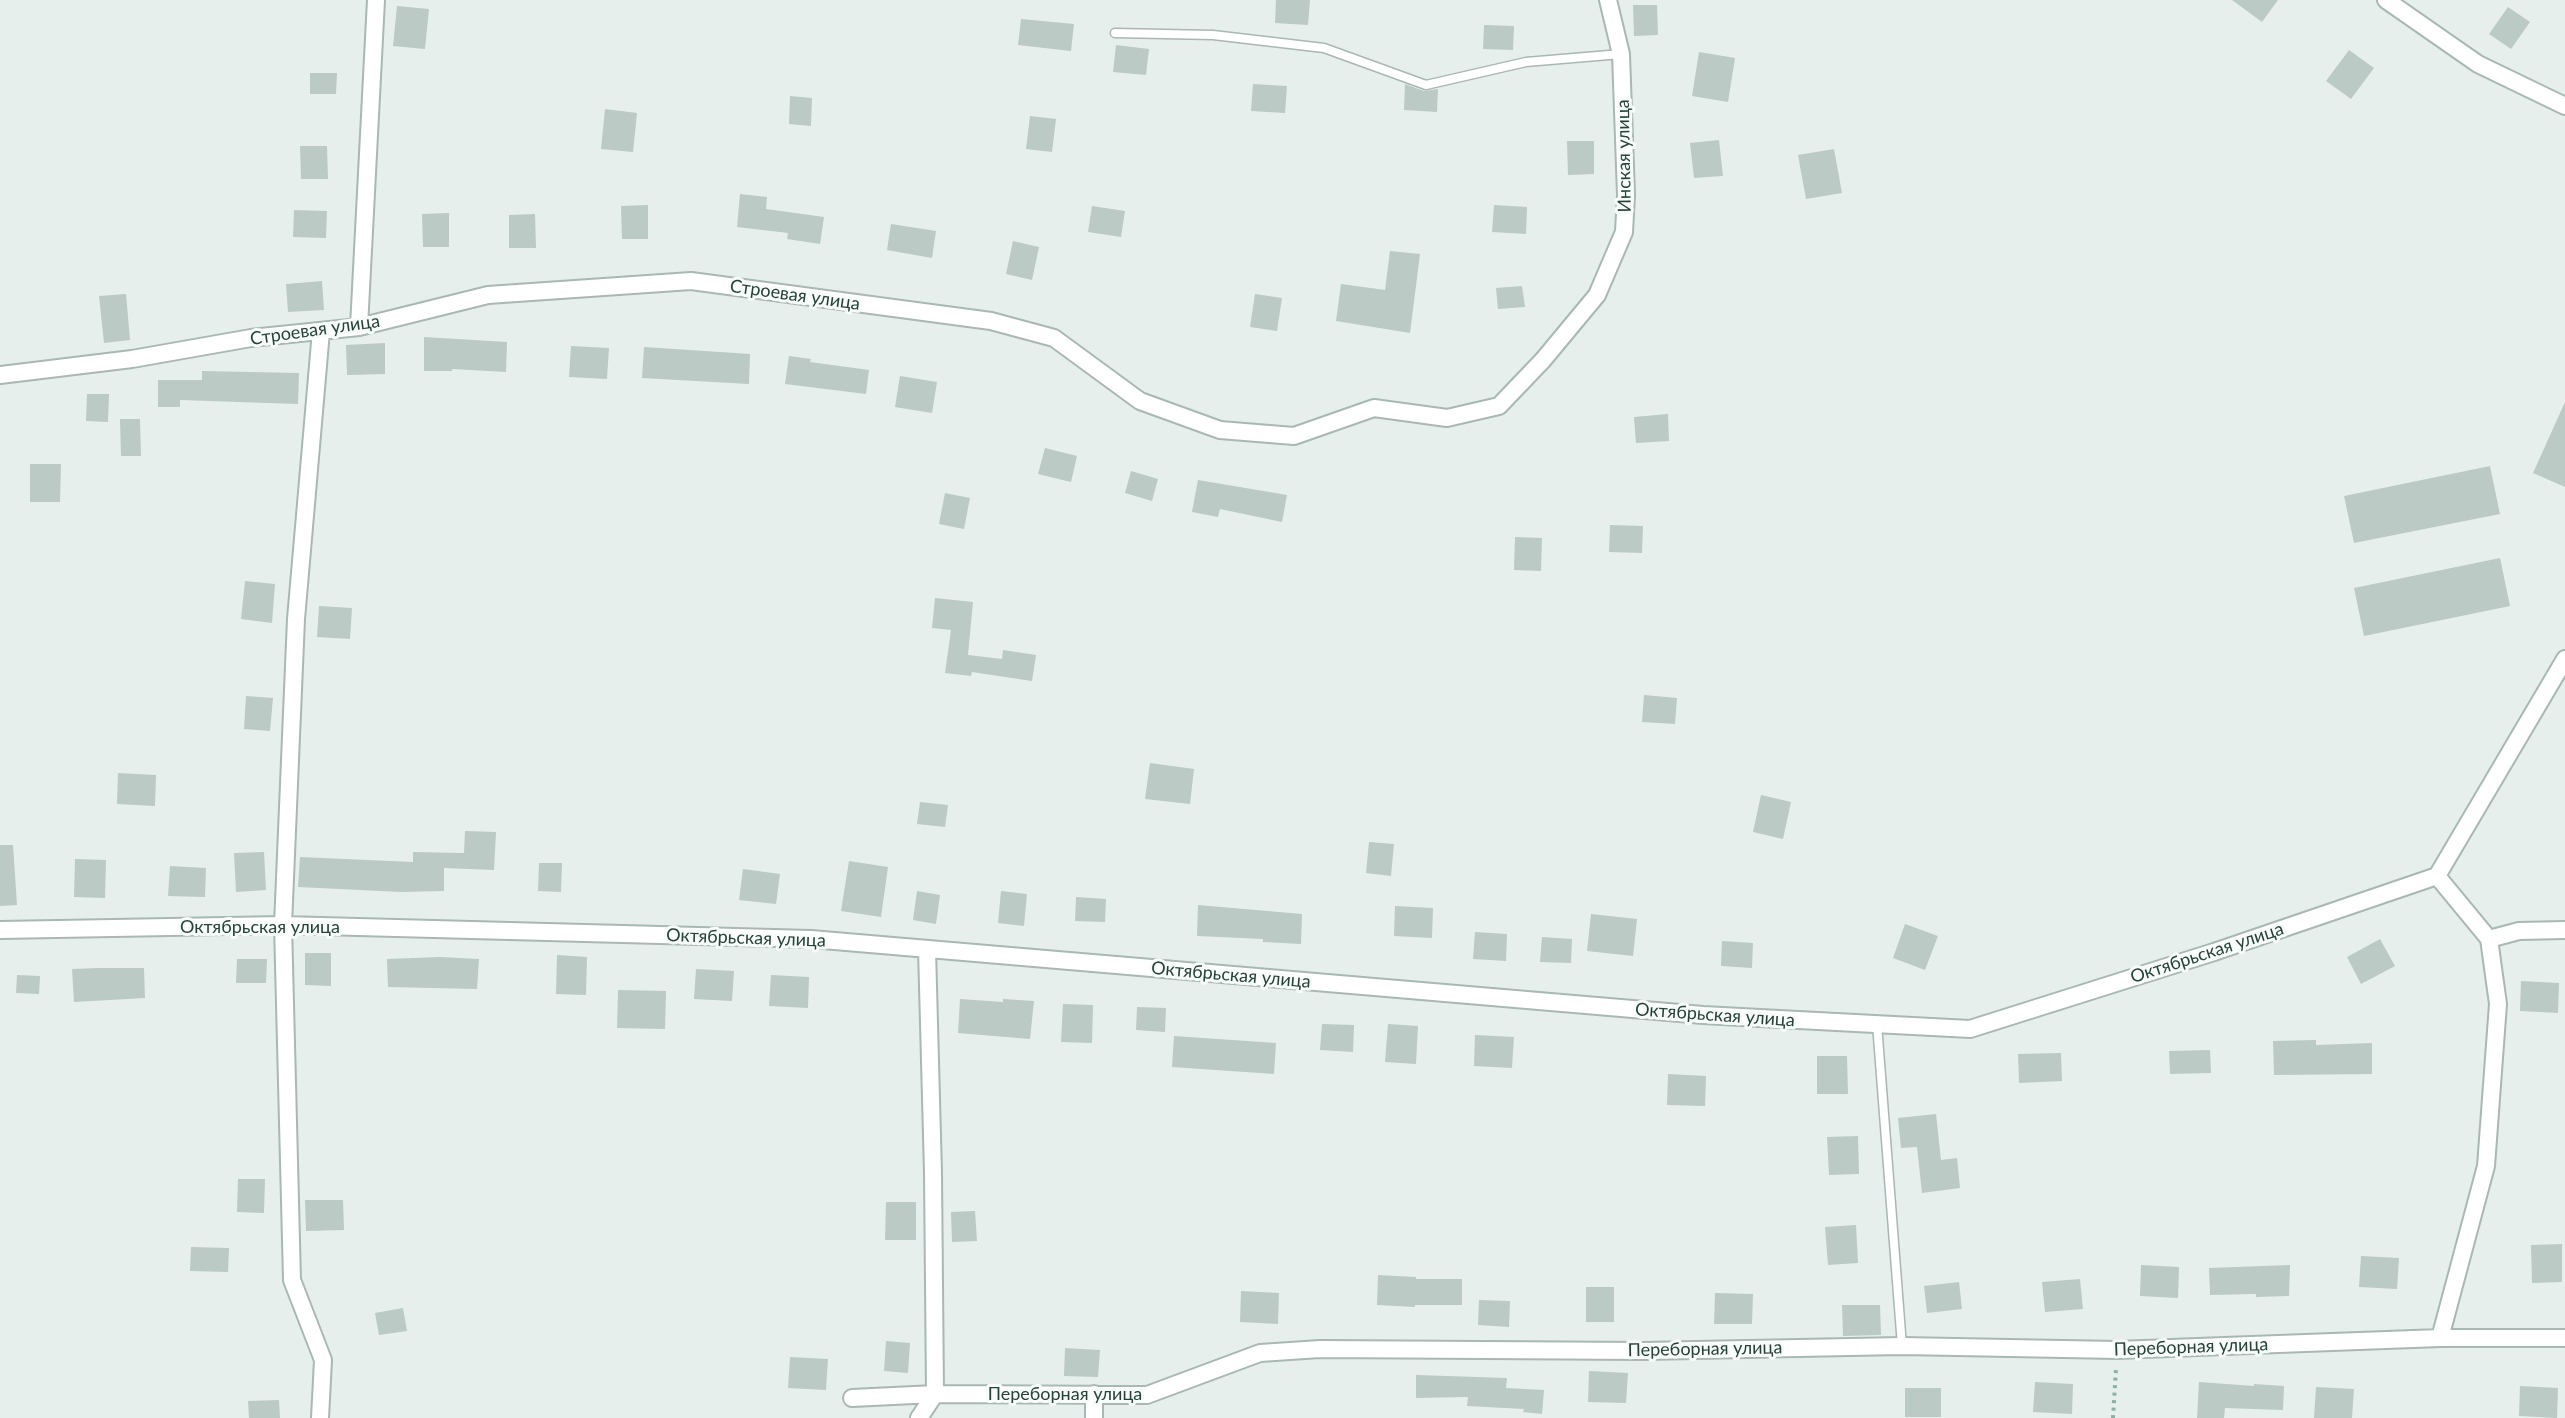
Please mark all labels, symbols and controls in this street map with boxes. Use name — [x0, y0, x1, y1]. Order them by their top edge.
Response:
street label: Инская улица — [1612, 99, 1636, 213]
street label: Строевая улица — [729, 275, 861, 315]
street label: Строевая улица — [249, 310, 381, 350]
street label: Октябрьская улица — [180, 916, 340, 938]
street label: Октябрьская улица — [2128, 918, 2286, 988]
street label: Октябрьская улица — [666, 924, 826, 952]
street label: Октябрьская улица — [1150, 957, 1312, 993]
street label: Октябрьская улица — [1635, 999, 1795, 1031]
street label: Переборная улица — [2113, 1334, 2269, 1360]
street label: Переборная улица — [1628, 1337, 1782, 1361]
street label: Переборная улица — [988, 1383, 1142, 1405]

